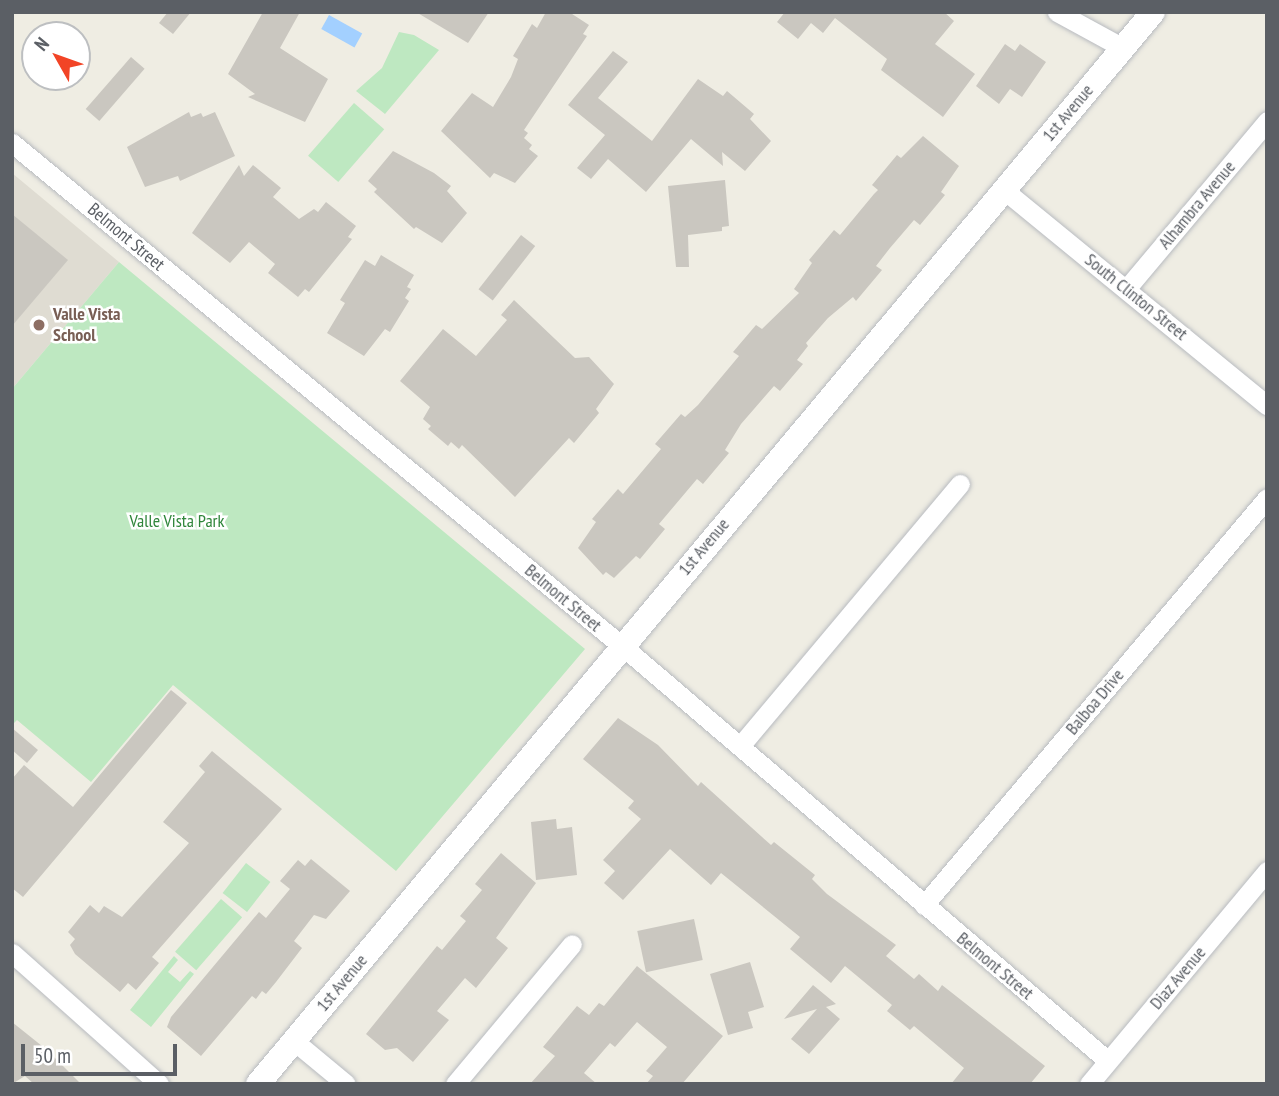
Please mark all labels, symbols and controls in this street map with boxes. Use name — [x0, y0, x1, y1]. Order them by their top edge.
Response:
north arrow — [21, 21, 91, 91]
text: N — [29, 32, 54, 55]
street label: 1st Avenue — [1038, 80, 1098, 146]
street label: Alhambra Avenue — [1154, 156, 1240, 254]
street label: Belmont Street — [83, 199, 169, 275]
street label: South Clinton Street — [1080, 249, 1192, 345]
place label: Valle Vista School — [53, 304, 121, 346]
marker: Valle Vista School — [31, 317, 47, 333]
park label: Valle Vista Park — [129, 510, 225, 532]
street label: 1st Avenue — [674, 514, 734, 580]
street label: Belmont Street — [520, 560, 606, 636]
street label: Balboa Drive — [1061, 665, 1129, 739]
street label: Belmont Street — [952, 928, 1038, 1004]
street label: Diaz Avenue — [1145, 942, 1211, 1014]
street label: 1st Avenue — [312, 950, 372, 1016]
scale bar — [24, 1030, 180, 1074]
text: 50 m — [34, 1042, 71, 1069]

